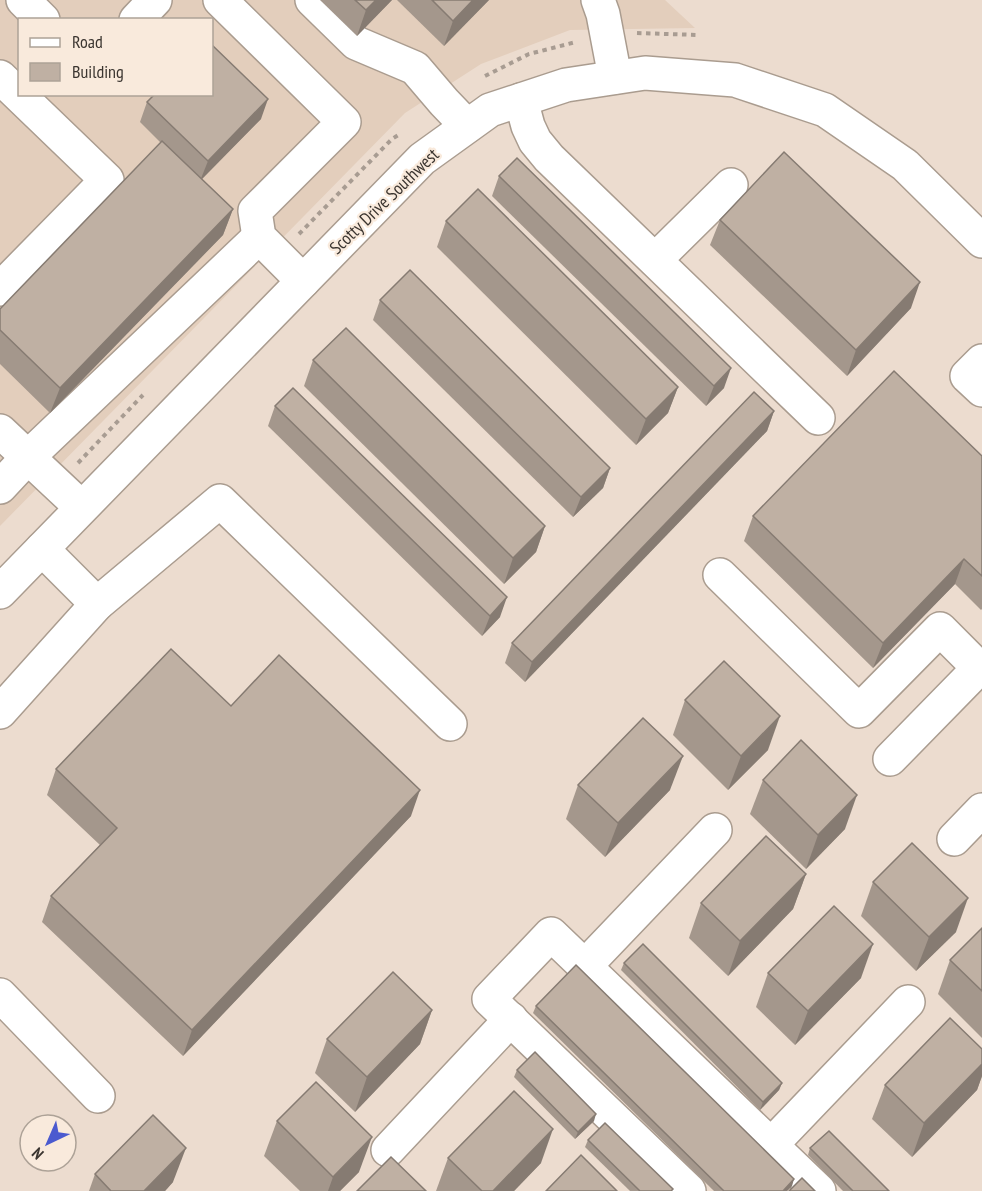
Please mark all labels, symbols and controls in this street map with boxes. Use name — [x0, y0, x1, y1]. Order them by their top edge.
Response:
legend — [18, 18, 213, 96]
text: Road — [72, 30, 103, 53]
text: Building — [72, 60, 124, 83]
street label: Scotty Drive Southwest — [325, 143, 443, 259]
north arrow — [18, 1113, 78, 1173]
text: N — [28, 1144, 48, 1164]

